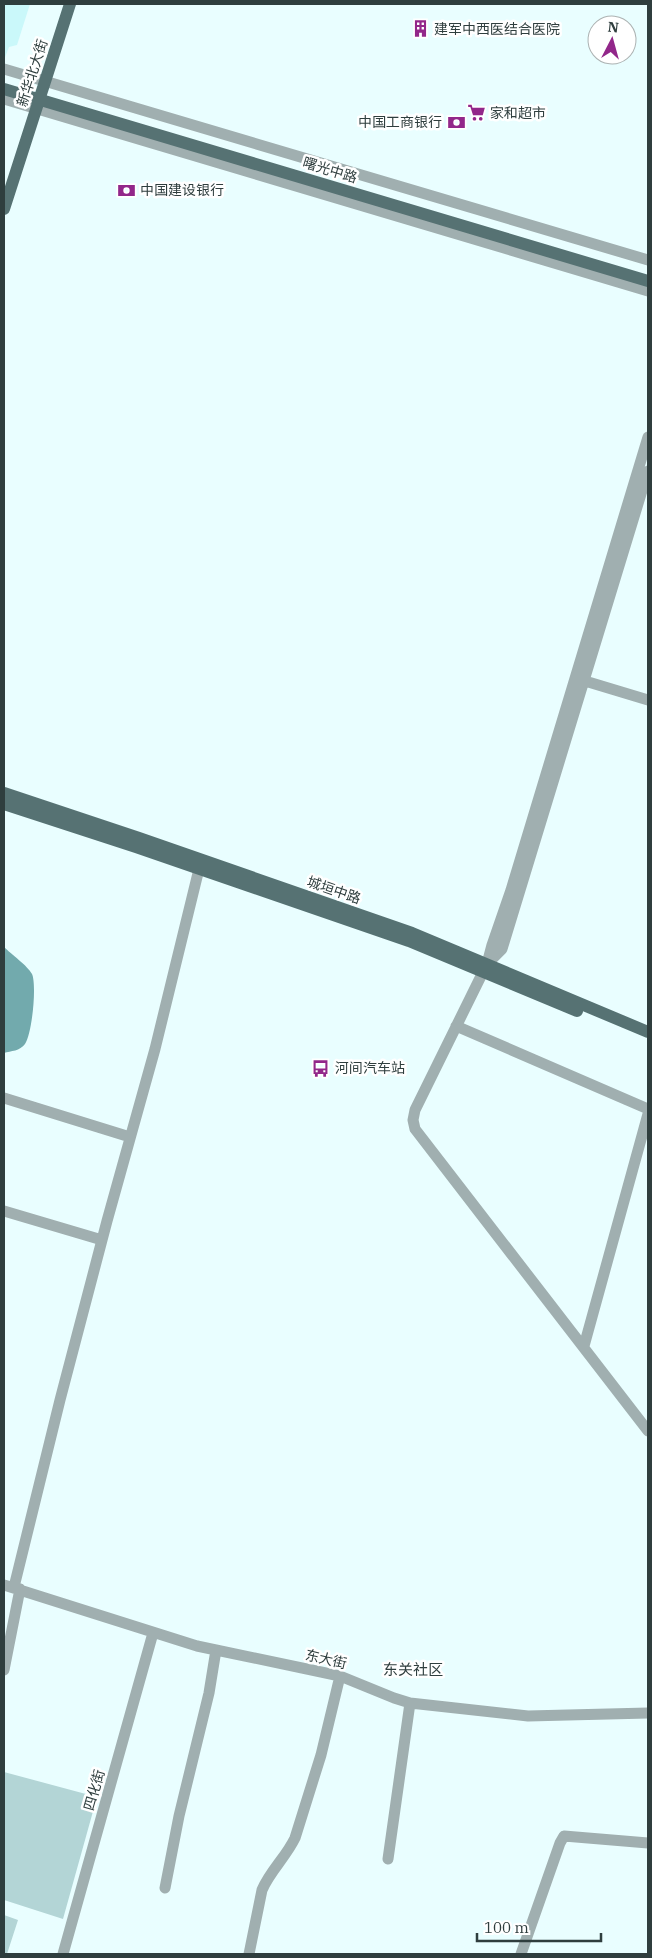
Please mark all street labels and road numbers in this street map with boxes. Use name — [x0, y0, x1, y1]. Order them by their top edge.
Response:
street label: 新华北大街 — [13, 37, 51, 109]
street label: 曙光中路 — [301, 153, 359, 187]
street label: 城垣中路 — [305, 872, 363, 908]
street label: 东大街 — [304, 1646, 348, 1672]
street label: 四化街 — [80, 1767, 108, 1813]

